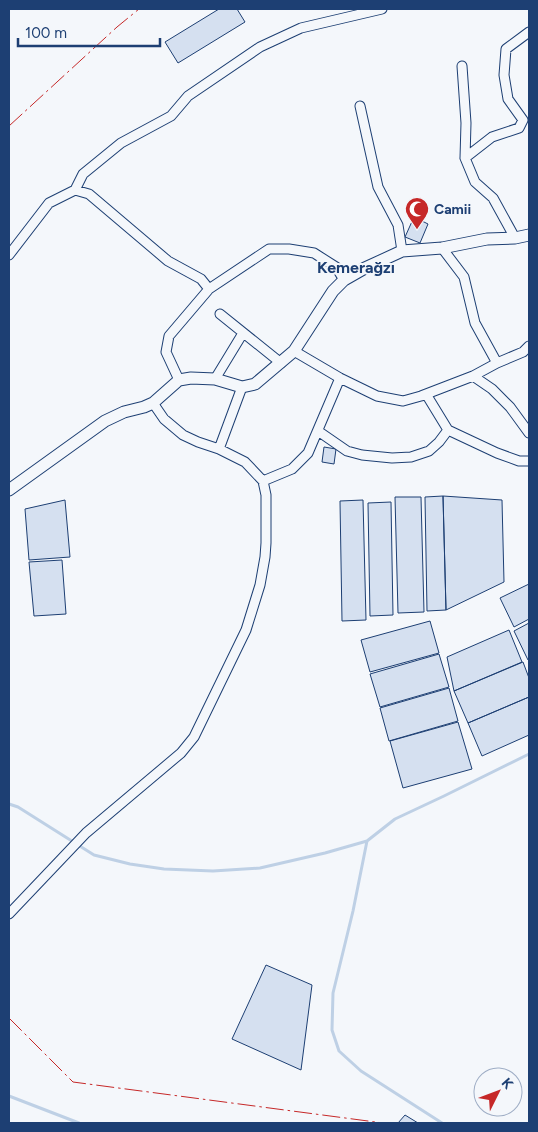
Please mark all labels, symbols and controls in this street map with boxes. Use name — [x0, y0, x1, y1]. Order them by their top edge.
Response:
scale bar — [18, 15, 160, 47]
text: 100 m — [25, 24, 67, 42]
mosque icon: Camii — [404, 196, 430, 230]
place label: Camii — [434, 201, 471, 218]
district label: Kemerağzı — [317, 258, 395, 277]
north arrow — [473, 1067, 523, 1117]
text: K — [498, 1074, 517, 1093]

